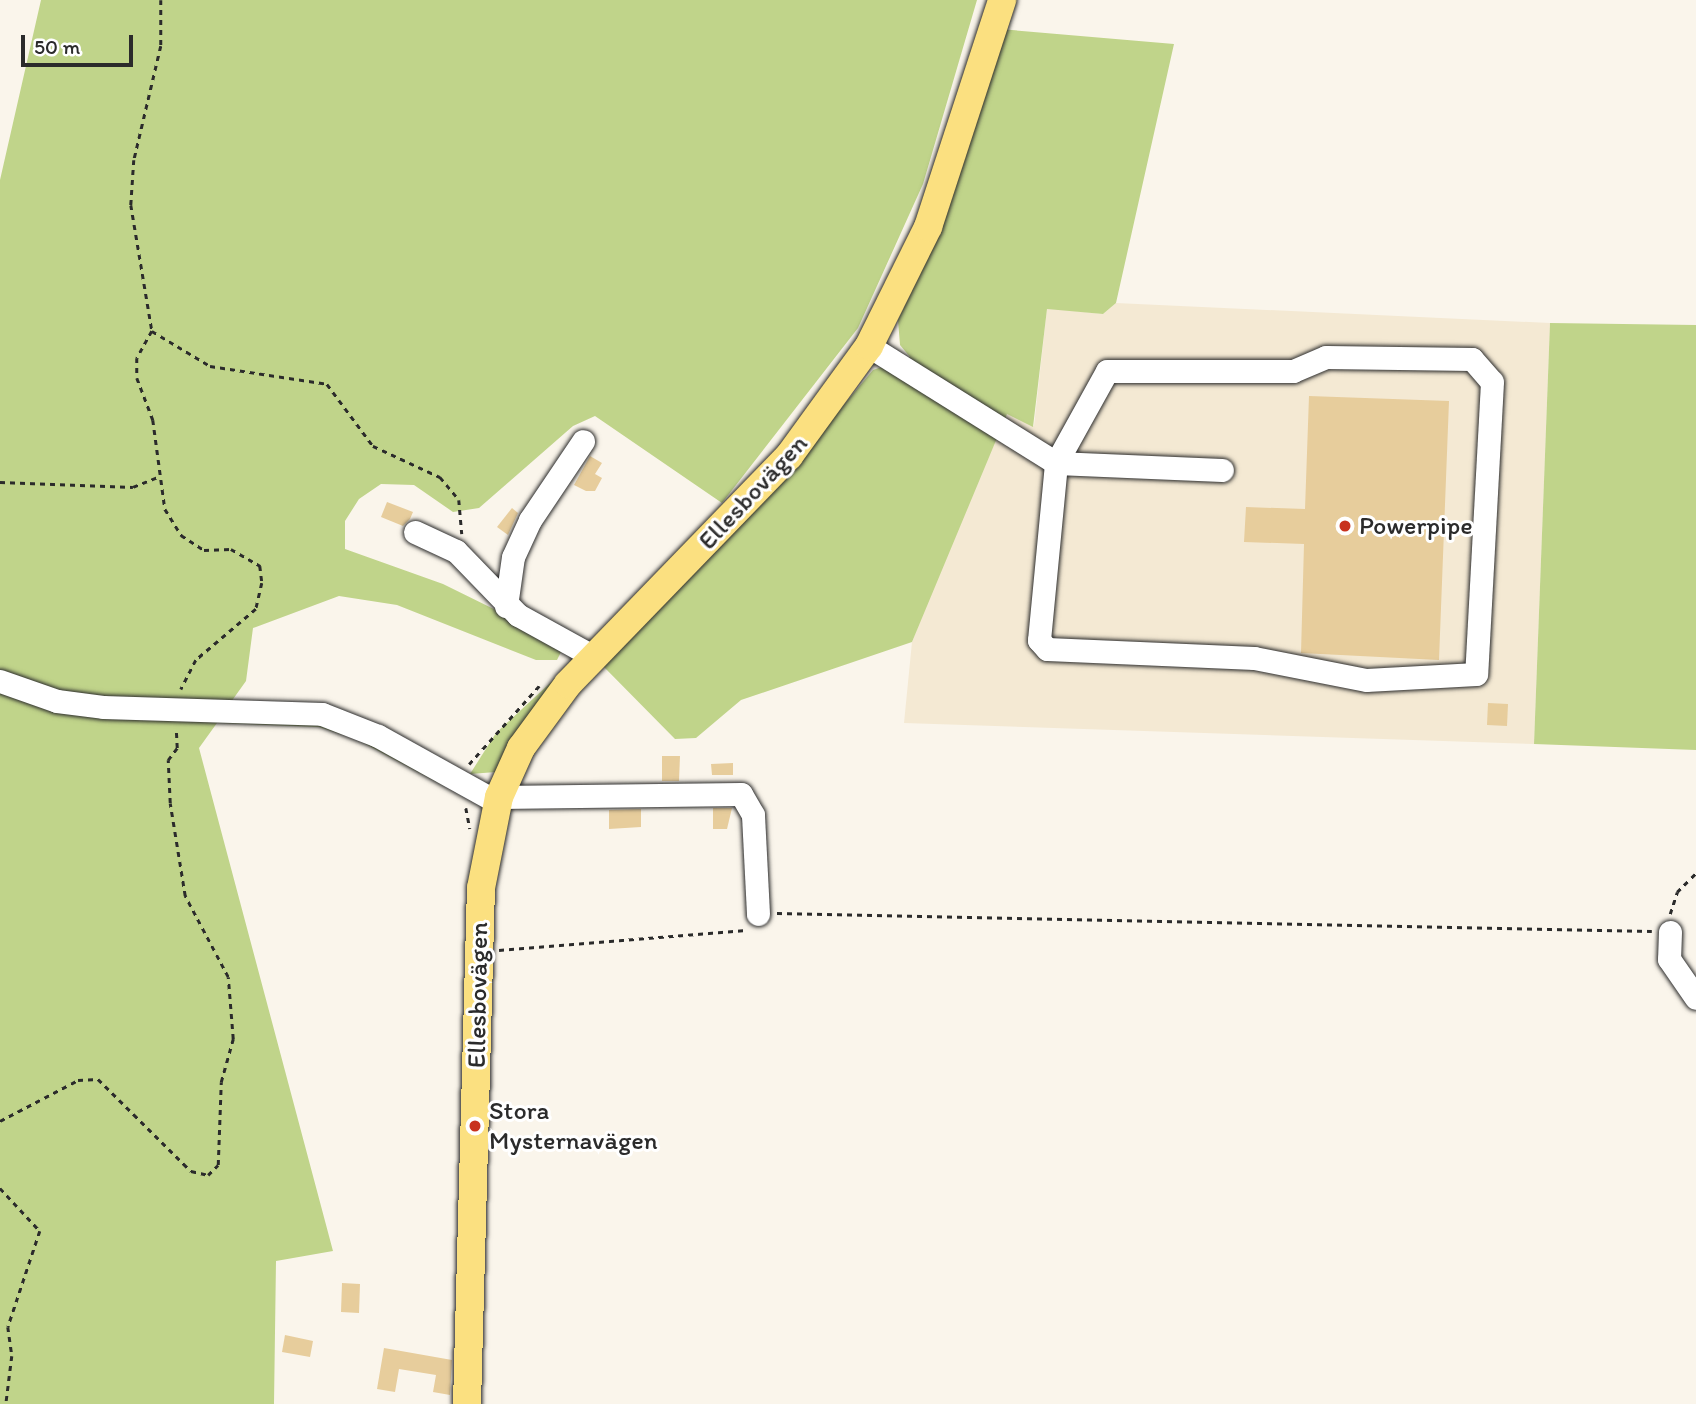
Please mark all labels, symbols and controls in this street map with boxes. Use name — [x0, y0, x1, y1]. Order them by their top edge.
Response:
scale bar — [24, 21, 136, 65]
text: 50 m — [34, 34, 80, 59]
street label: Ellesbovägen — [692, 428, 814, 556]
place label: Powerpipe — [1359, 510, 1473, 542]
marker: Powerpipe — [1337, 518, 1353, 534]
street label: Ellesbovägen — [461, 922, 495, 1068]
place label: Stora Mysternavägen — [489, 1095, 658, 1156]
marker: Stora Mysternavägen — [467, 1118, 483, 1134]

